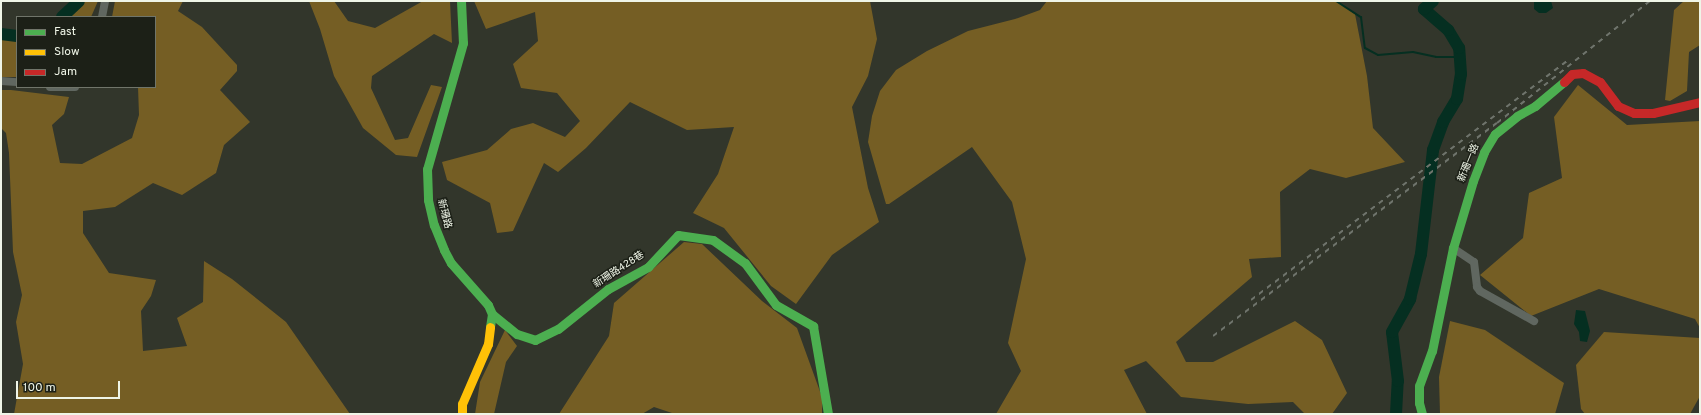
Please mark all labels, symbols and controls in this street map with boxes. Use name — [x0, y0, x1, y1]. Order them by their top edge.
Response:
legend — [16, 16, 156, 88]
text: Fast — [54, 24, 76, 40]
text: Slow — [54, 44, 80, 60]
text: Jam — [54, 64, 77, 80]
street label: 新珊一路 — [1456, 142, 1482, 184]
street label: 新珊路 — [434, 198, 454, 230]
street label: 新珊路428巷 — [591, 249, 647, 291]
scale bar — [18, 373, 122, 399]
text: 100 m — [23, 380, 56, 396]

